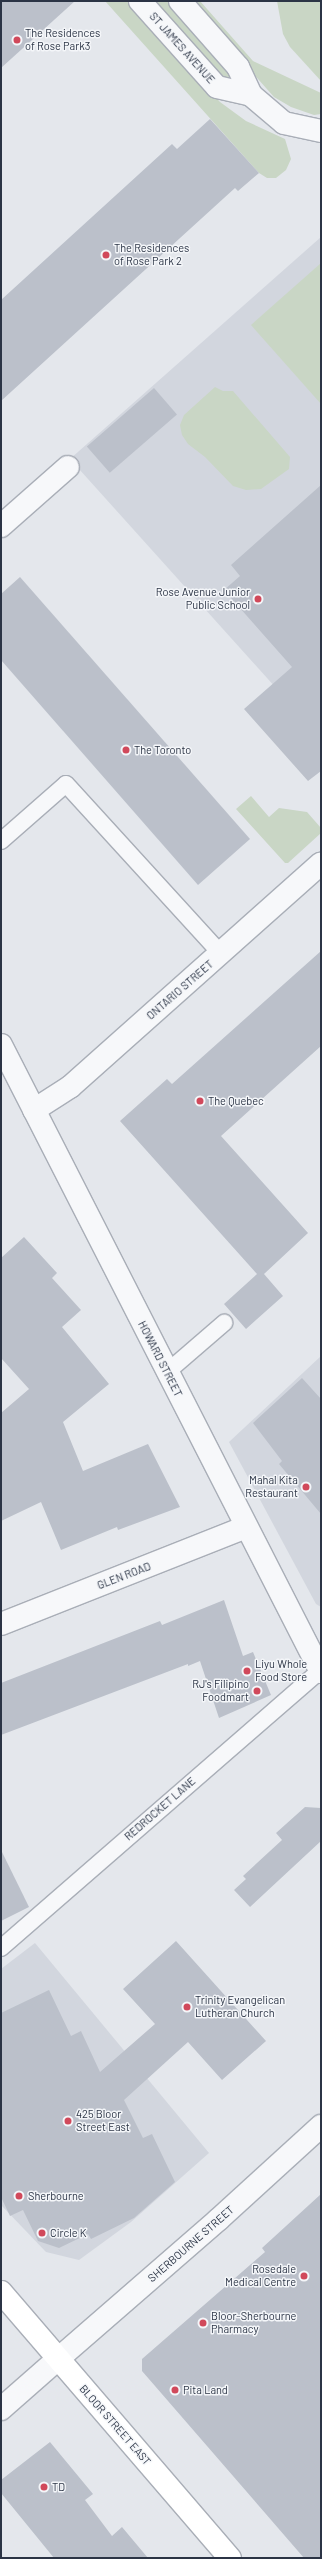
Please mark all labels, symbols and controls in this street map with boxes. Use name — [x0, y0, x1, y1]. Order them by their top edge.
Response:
street label: ST JAMES AVENUE — [147, 10, 217, 86]
place label: The Residences of Rose Park3 — [25, 27, 100, 53]
marker: The Residences of Rose Park3 — [12, 35, 22, 45]
place label: The Residences of Rose Park 2 — [114, 242, 189, 268]
marker: The Residences of Rose Park 2 — [101, 250, 111, 260]
place label: Rose Avenue Junior Public School — [156, 586, 250, 612]
marker: Rose Avenue Junior Public School — [253, 594, 263, 604]
place label: The Toronto — [134, 743, 191, 757]
marker: The Toronto — [121, 745, 131, 755]
street label: ONTARIO STREET — [144, 957, 216, 1023]
place label: The Quebec — [208, 1094, 264, 1108]
marker: The Quebec — [195, 1096, 205, 1106]
street label: HOWARD STREET — [135, 1319, 185, 1399]
place label: Mahal Kita Restaurant — [245, 1474, 298, 1500]
marker: Mahal Kita Restaurant — [301, 1482, 311, 1492]
street label: GLEN ROAD — [95, 1560, 153, 1592]
place label: Liyu Whole Food Store — [255, 1658, 307, 1684]
marker: Liyu Whole Food Store — [242, 1666, 252, 1676]
place label: RJ's Filipino Foodmart — [192, 1678, 249, 1704]
marker: RJ's Filipino Foodmart — [252, 1686, 262, 1696]
street label: REDROCKET LANE — [122, 1775, 198, 1843]
place label: Trinity Evangelican Lutheran Church — [195, 1994, 285, 2020]
marker: Trinity Evangelican Lutheran Church — [182, 2002, 192, 2012]
place label: 425 Bloor Street East — [76, 2108, 130, 2134]
marker: 425 Bloor Street East — [63, 2116, 73, 2126]
place label: Sherbourne — [28, 2189, 84, 2203]
marker: Sherbourne — [13, 2190, 25, 2202]
street label: SHERBOURNE STREET — [145, 2203, 237, 2285]
place label: Circle K — [50, 2226, 86, 2240]
marker: Circle K — [37, 2228, 47, 2238]
place label: Rosedale Medical Centre — [225, 2263, 296, 2289]
marker: Rosedale Medical Centre — [299, 2271, 309, 2281]
place label: Bloor-Sherbourne Pharmacy — [211, 2310, 296, 2336]
marker: Bloor-Sherbourne Pharmacy — [198, 2318, 208, 2328]
street label: BLOOR STREET EAST — [77, 2382, 153, 2468]
place label: Pita Land — [183, 2383, 228, 2397]
marker: Pita Land — [170, 2385, 180, 2395]
place label: TD — [52, 2480, 65, 2494]
marker: TD — [39, 2482, 49, 2492]

